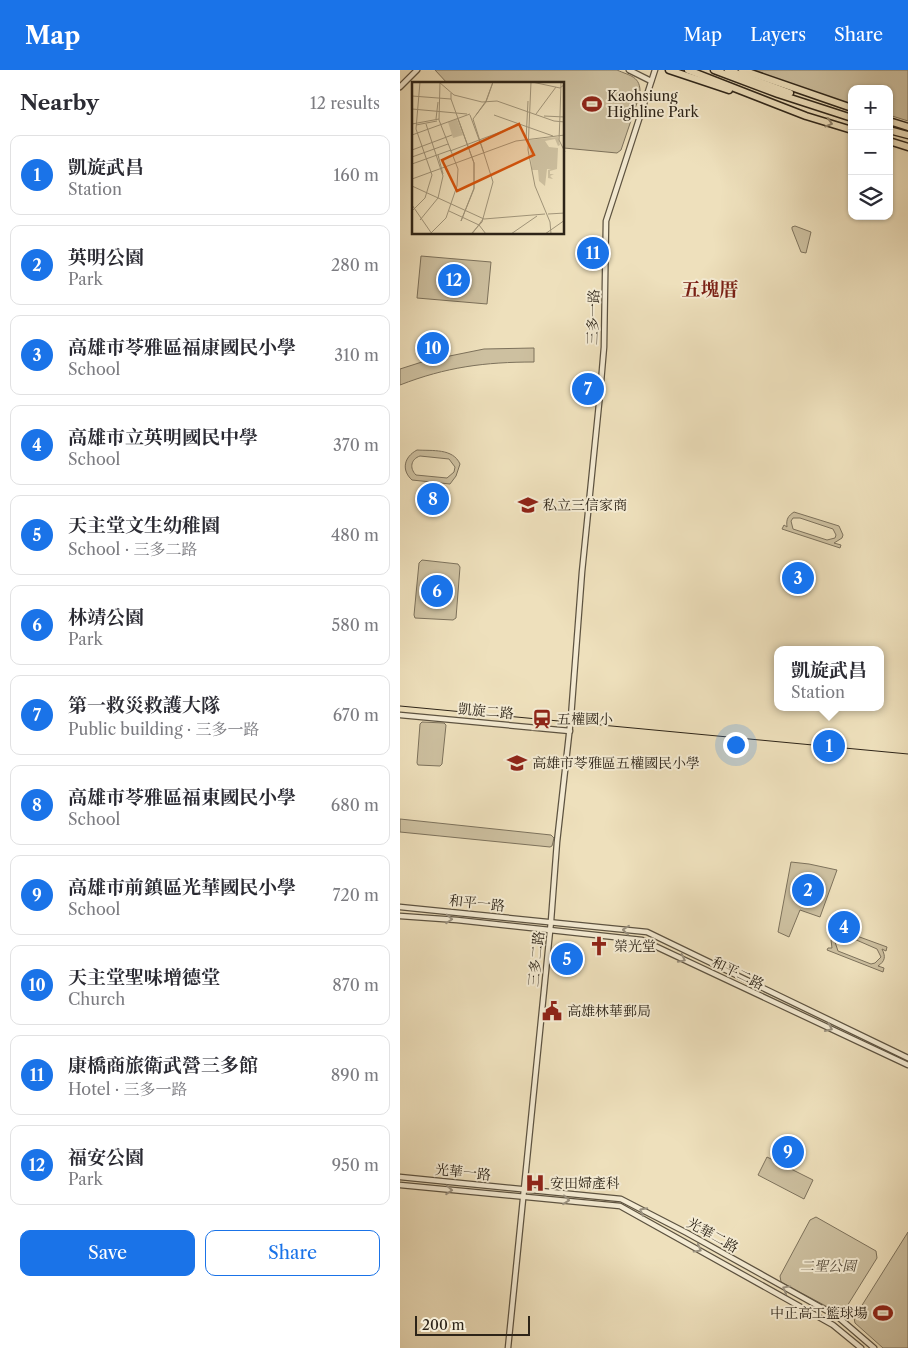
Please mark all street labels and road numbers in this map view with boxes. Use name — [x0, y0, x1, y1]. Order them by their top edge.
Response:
street label: 三多一路 — [583, 289, 603, 345]
street label: 凱旋二路 — [457, 700, 515, 722]
street label: 和平一路 — [448, 891, 506, 915]
street label: 三多二路 — [524, 930, 548, 988]
street label: 和平二路 — [709, 953, 767, 993]
street label: 光華一路 — [434, 1160, 492, 1184]
street label: 光華二路 — [684, 1214, 742, 1256]

